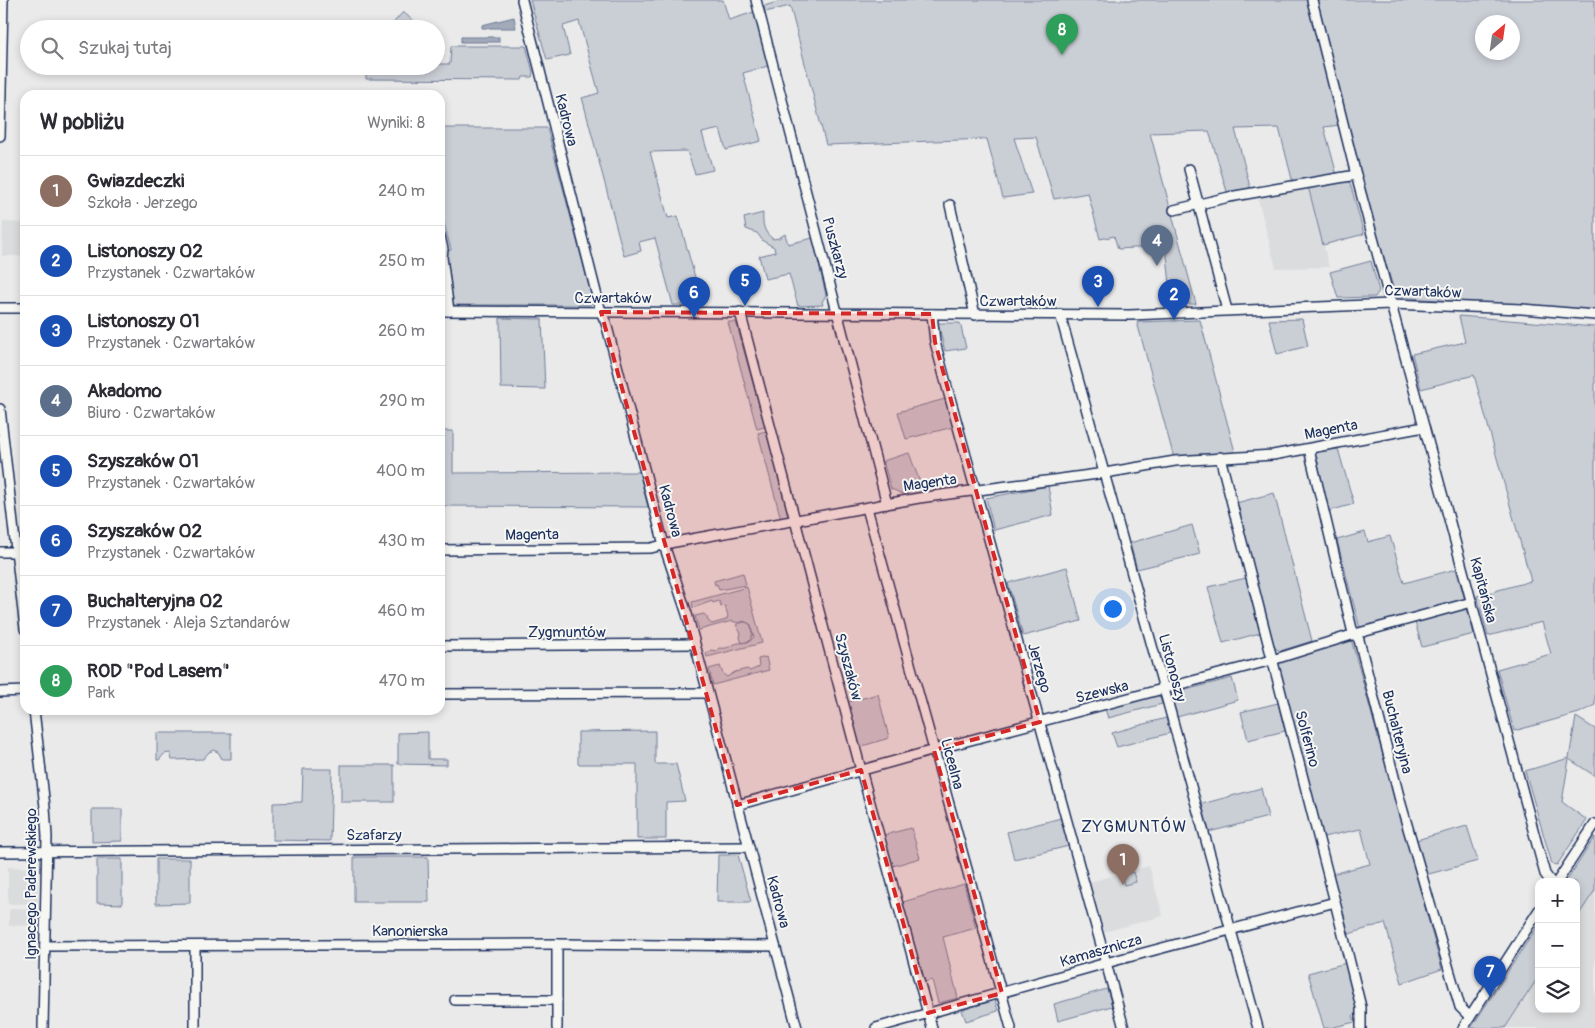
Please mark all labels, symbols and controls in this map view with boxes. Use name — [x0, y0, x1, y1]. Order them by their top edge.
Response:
pin: 8 — [1046, 14, 1078, 55]
north arrow — [1475, 15, 1520, 60]
search box — [20, 20, 445, 75]
icon: search — [38, 34, 66, 62]
text: Szukaj tutaj — [78, 36, 172, 60]
street label: Kadrowa — [550, 92, 582, 148]
text: W pobliżu — [40, 109, 124, 136]
text: Wyniki: 8 — [367, 113, 425, 133]
text: Gwiazdeczki — [87, 169, 184, 193]
text: 1 — [53, 181, 59, 201]
text: 240 m — [378, 181, 425, 201]
text: Szkoła · Jerzego — [87, 193, 198, 213]
street label: Puszkarzy — [818, 215, 853, 282]
pin: 4 — [1141, 225, 1173, 266]
text: Listonoszy 02 — [87, 239, 203, 263]
text: 2 — [52, 251, 60, 271]
text: 250 m — [379, 251, 425, 271]
text: Przystanek · Czwartaków — [87, 263, 255, 283]
pin: 5 — [729, 265, 761, 306]
pin: 3 — [1082, 266, 1114, 307]
pin: 6 — [678, 277, 710, 318]
pin: 2 — [1158, 279, 1190, 320]
street label: Czwartaków — [1384, 281, 1462, 303]
street label: Czwartaków — [574, 289, 652, 308]
street label: Czwartaków — [979, 292, 1057, 311]
text: Listonoszy 01 — [87, 309, 200, 333]
text: 3 — [52, 321, 60, 341]
text: 260 m — [378, 321, 425, 341]
text: Przystanek · Czwartaków — [87, 333, 255, 353]
text: Akadomo — [87, 379, 162, 403]
text: 4 — [51, 391, 61, 411]
text: 290 m — [379, 391, 425, 411]
text: Biuro · Czwartaków — [87, 403, 215, 423]
street label: Magenta — [1303, 416, 1359, 444]
text: Szyszaków 01 — [87, 449, 199, 473]
text: 5 — [52, 461, 60, 481]
text: 400 m — [376, 461, 425, 481]
street label: Magenta — [902, 470, 958, 496]
text: Przystanek · Czwartaków — [87, 473, 255, 493]
street label: Kadrowa — [654, 483, 686, 539]
text: Szyszaków 02 — [87, 519, 202, 543]
street label: Magenta — [505, 525, 559, 545]
text: 6 — [51, 531, 61, 551]
text: 430 m — [378, 531, 425, 551]
text: Przystanek · Czwartaków — [87, 543, 255, 563]
street label: Kapitańska — [1465, 555, 1501, 625]
text: Buchalteryjna 02 — [87, 589, 223, 613]
your location — [1100, 596, 1126, 622]
text: 7 — [52, 601, 60, 621]
text: 460 m — [378, 601, 425, 621]
text: Przystanek · Aleja Sztandarów — [87, 613, 290, 633]
street label: Zygmuntów — [528, 623, 606, 642]
street label: Szyszaków — [830, 631, 866, 703]
street label: Listonoszy — [1154, 632, 1190, 705]
street label: Jerzego — [1023, 641, 1055, 695]
text: ROD "Pod Lasem" — [87, 659, 230, 683]
text: 8 — [52, 671, 60, 691]
text: 470 m — [379, 671, 425, 691]
street label: Szewska — [1073, 676, 1131, 708]
text: Park — [87, 683, 115, 703]
street label: Buchalteryjna — [1377, 688, 1417, 776]
street label: Solferino — [1290, 709, 1324, 769]
street label: Licealna — [936, 736, 968, 792]
street label: Ignacego Paderewskiego — [22, 808, 41, 960]
district label: ZYGMUNTÓW — [1081, 816, 1187, 837]
street label: Szafarzy — [346, 826, 402, 845]
pin: 1 — [1107, 844, 1139, 885]
street label: Kadrowa — [762, 874, 794, 930]
map controls — [1535, 878, 1580, 1013]
button: + — [1535, 878, 1580, 923]
street label: Kanonierska — [372, 922, 448, 941]
button: − — [1535, 923, 1580, 968]
street label: Kamasznicza — [1058, 930, 1144, 972]
pin: 7 — [1474, 956, 1506, 997]
button: layers — [1535, 968, 1580, 1013]

